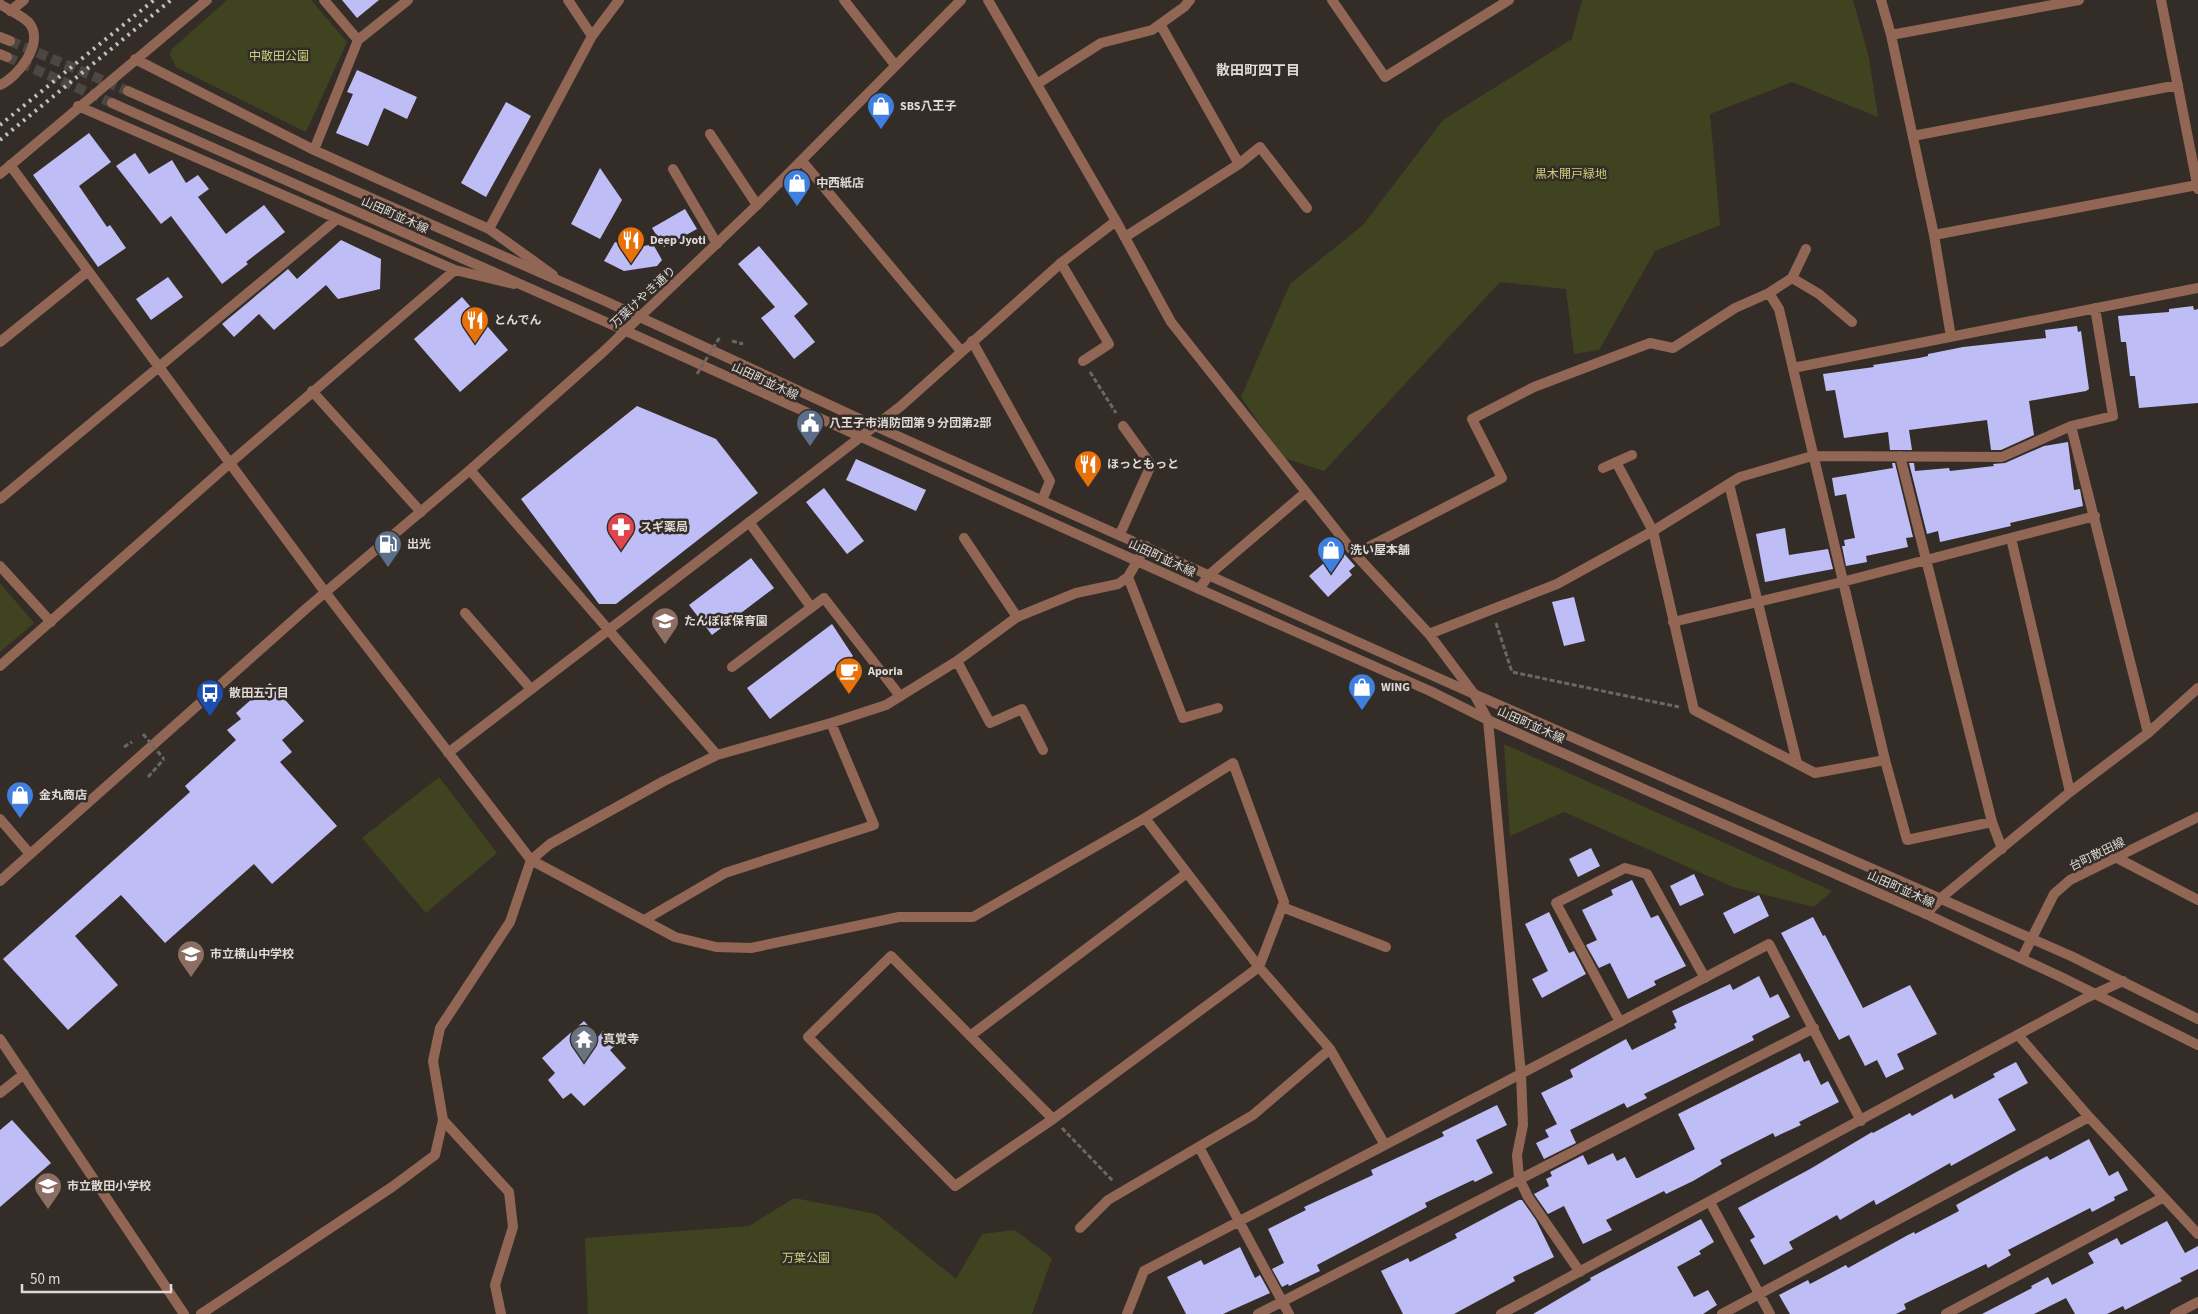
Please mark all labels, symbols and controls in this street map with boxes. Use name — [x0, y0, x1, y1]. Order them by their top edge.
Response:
park label: 中散田公園 — [249, 48, 309, 65]
district label: 散田町四丁目 — [1216, 61, 1300, 81]
shop icon: SBS八王子 — [866, 91, 896, 130]
place label: SBS八王子 — [900, 98, 956, 115]
park label: 黒木開戸緑地 — [1535, 166, 1607, 183]
shop icon: 中西紙店 — [782, 168, 812, 207]
place label: 中西紙店 — [816, 175, 864, 192]
street label: 山田町並木線 — [358, 193, 431, 238]
restaurant icon: Deep Jyoti — [616, 225, 646, 264]
place label: Deep Jyoti — [650, 232, 706, 249]
street label: 万葉けやき通り — [607, 262, 680, 332]
restaurant icon: とんでん — [460, 305, 490, 344]
place label: とんでん — [494, 312, 541, 329]
street label: 山田町並木線 — [729, 359, 801, 404]
public building icon: 八王子市消防団第９分団第2部 — [795, 408, 825, 447]
place label: 八王子市消防団第９分団第2部 — [829, 415, 991, 432]
restaurant icon: ほっともっと — [1073, 449, 1103, 488]
place label: ほっともっと — [1107, 456, 1179, 473]
pharmacy icon: スギ薬局 — [606, 512, 636, 551]
place label: スギ薬局 — [640, 519, 688, 536]
fuel station icon: 出光 — [373, 529, 403, 568]
shop icon: 洗い屋本舗 — [1316, 535, 1346, 574]
place label: 出光 — [407, 536, 431, 553]
street label: 山田町並木線 — [1126, 536, 1198, 581]
place label: 洗い屋本舗 — [1350, 542, 1410, 559]
school or university icon: たんぽぽ保育園 — [650, 606, 680, 645]
place label: たんぽぽ保育園 — [684, 613, 768, 630]
cafe icon: Aporia — [834, 656, 864, 695]
place label: Aporia — [867, 663, 903, 680]
shop icon: WING — [1347, 672, 1377, 711]
bus stop icon: 散田五丁目 — [195, 678, 225, 717]
place label: WING — [1381, 679, 1410, 696]
place label: 散田五丁目 — [229, 685, 289, 702]
street label: 山田町並木線 — [1494, 703, 1567, 748]
shop icon: 金丸商店 — [5, 780, 35, 819]
place label: 金丸商店 — [39, 787, 87, 804]
street label: 台町散田線 — [2067, 834, 2128, 875]
street label: 山田町並木線 — [1864, 867, 1937, 912]
school or university icon: 市立横山中学校 — [176, 939, 206, 978]
place label: 市立横山中学校 — [210, 946, 294, 963]
temple icon: 真覚寺 — [569, 1024, 599, 1063]
place label: 真覚寺 — [603, 1031, 639, 1048]
school or university icon: 市立散田小学校 — [33, 1171, 63, 1210]
place label: 市立散田小学校 — [67, 1178, 151, 1195]
park label: 万葉公園 — [782, 1250, 830, 1267]
scale bar — [22, 1262, 171, 1294]
text: 50 m — [30, 1269, 60, 1290]

